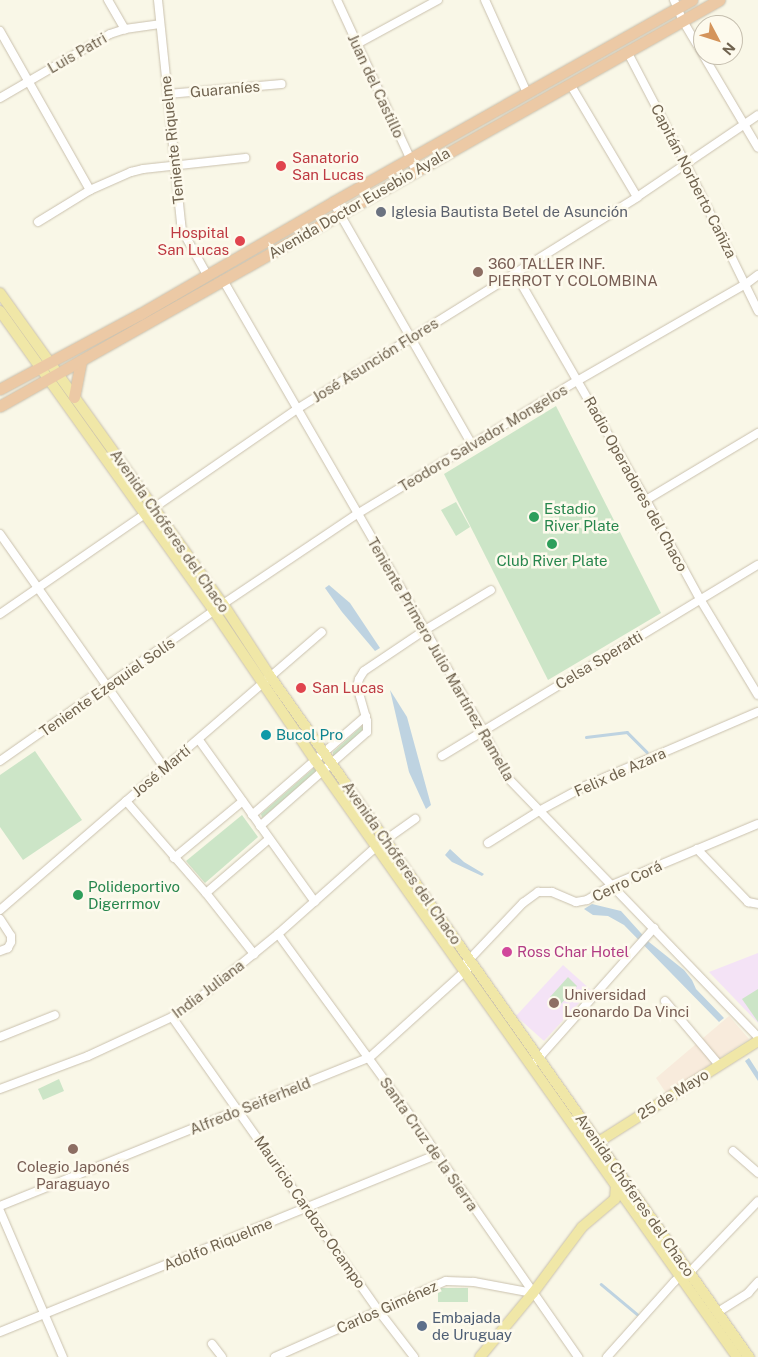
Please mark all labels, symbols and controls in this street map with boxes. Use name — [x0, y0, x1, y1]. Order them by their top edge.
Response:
north arrow — [693, 15, 743, 65]
street label: Luis Patri — [44, 29, 110, 77]
street label: Juan del Castillo — [344, 31, 408, 141]
text: N — [719, 40, 738, 58]
street label: Teniente Riquelme — [156, 75, 188, 205]
street label: Guaraníes — [189, 77, 261, 101]
street label: Capitán Norberto Cañiza — [647, 101, 741, 261]
street label: Avenida Doctor Eusebio Ayala — [265, 144, 453, 262]
place label: Sanatorio San Lucas — [292, 148, 364, 183]
marker: Sanatorio San Lucas — [274, 159, 288, 173]
place label: Iglesia Bautista Betel de Asunción — [391, 203, 628, 221]
marker: Iglesia Bautista Betel de Asunción — [375, 206, 387, 218]
place label: Hospital San Lucas — [157, 223, 229, 258]
marker: Hospital San Lucas — [233, 234, 247, 248]
place label: 360 TALLER INF. PIERROT Y COLOMBINA — [488, 254, 658, 289]
marker: 360 TALLER INF. PIERROT Y COLOMBINA — [472, 266, 484, 278]
street label: José Asunción Flores — [309, 314, 441, 406]
street label: Teodoro Salvador Mongelos — [395, 380, 571, 496]
street label: Radio Operadores del Chaco — [580, 393, 692, 575]
street label: Avenida Chóferes del Chaco — [107, 446, 233, 616]
place label: Estadio River Plate — [544, 499, 619, 534]
marker: Estadio River Plate — [528, 511, 540, 523]
street label: Teniente Primero Julio Martínez Ramella — [364, 534, 518, 784]
marker: Club River Plate — [546, 538, 558, 550]
place label: Club River Plate — [496, 552, 608, 570]
street label: Celsa Speratti — [552, 627, 646, 693]
street label: Teniente Ezequiel Solís — [36, 634, 178, 740]
place label: San Lucas — [312, 679, 384, 697]
marker: San Lucas — [294, 681, 308, 695]
place label: Bucol Pro — [276, 726, 343, 744]
marker: Bucol Pro — [260, 729, 272, 741]
street label: José Martí — [128, 741, 194, 801]
street label: Felix de Azara — [571, 744, 669, 800]
street label: Avenida Chóferes del Chaco — [339, 778, 465, 948]
street label: Cerro Corá — [589, 856, 665, 906]
place label: Polideportivo Digerrmov — [88, 877, 180, 912]
marker: Polideportivo Digerrmov — [72, 889, 84, 901]
place label: Ross Char Hotel — [517, 943, 629, 961]
marker: Ross Char Hotel — [501, 946, 513, 958]
street label: India Juliana — [168, 956, 248, 1022]
place label: Universidad Leonardo Da Vinci — [564, 985, 690, 1020]
marker: Universidad Leonardo Da Vinci — [548, 997, 560, 1009]
street label: 25 de Mayo — [634, 1065, 712, 1123]
street label: Santa Cruz de la Sierra — [376, 1073, 482, 1215]
street label: Alfredo Seiferheld — [187, 1074, 313, 1138]
street label: Avenida Chóferes del Chaco — [572, 1110, 698, 1280]
street label: Mauricio Cardozo Ocampo — [250, 1132, 370, 1292]
marker: Colegio Japonés Paraguayo — [67, 1143, 79, 1155]
place label: Colegio Japonés Paraguayo — [17, 1157, 129, 1192]
street label: Adolfo Riquelme — [161, 1214, 275, 1274]
street label: Carlos Giménez — [334, 1277, 440, 1337]
place label: Embajada de Uruguay — [432, 1308, 512, 1343]
marker: Embajada de Uruguay — [416, 1320, 428, 1332]

